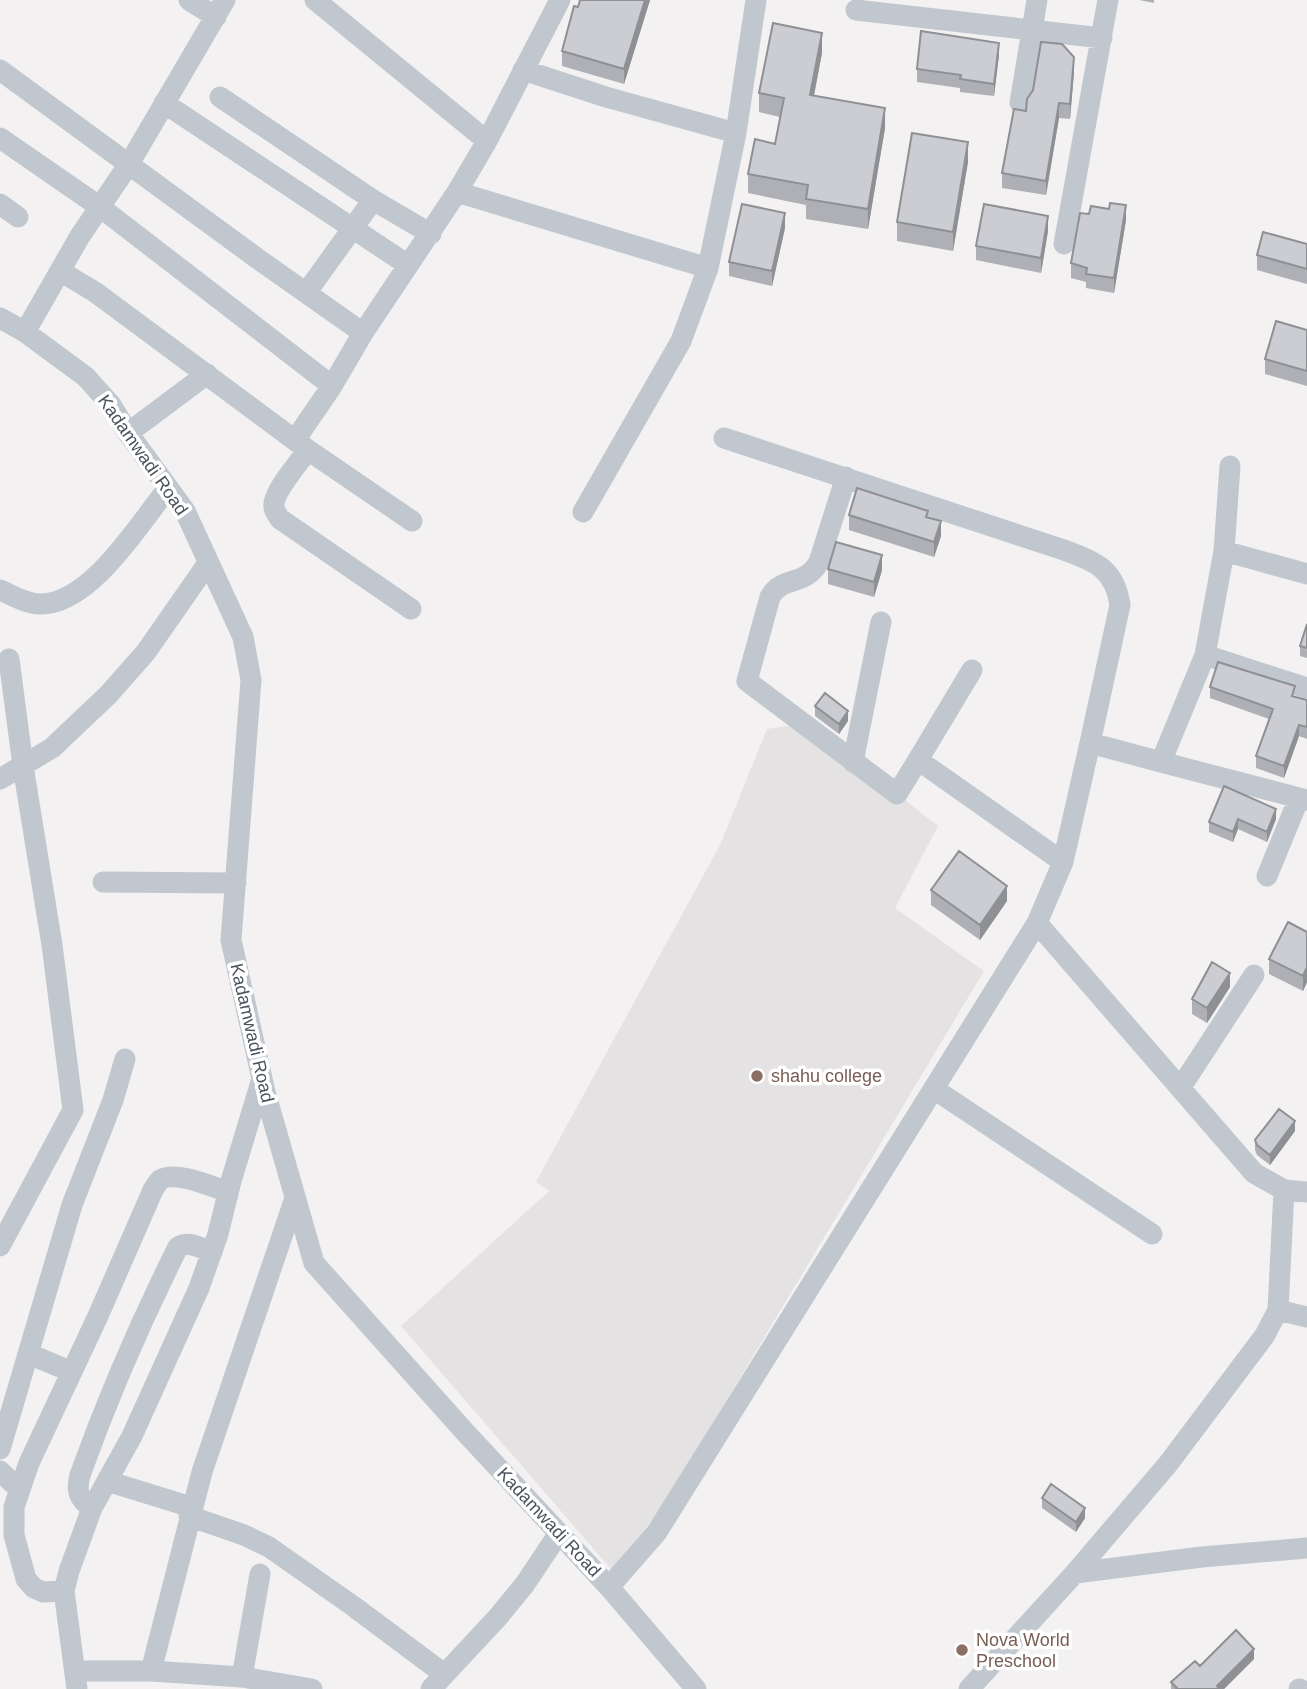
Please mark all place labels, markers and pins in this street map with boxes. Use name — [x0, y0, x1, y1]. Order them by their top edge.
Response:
place label: shahu college — [771, 1066, 882, 1086]
marker: shahu college — [749, 1068, 765, 1084]
place label: Nova World Preschool — [976, 1630, 1070, 1671]
marker: Nova World Preschool — [954, 1642, 970, 1658]

